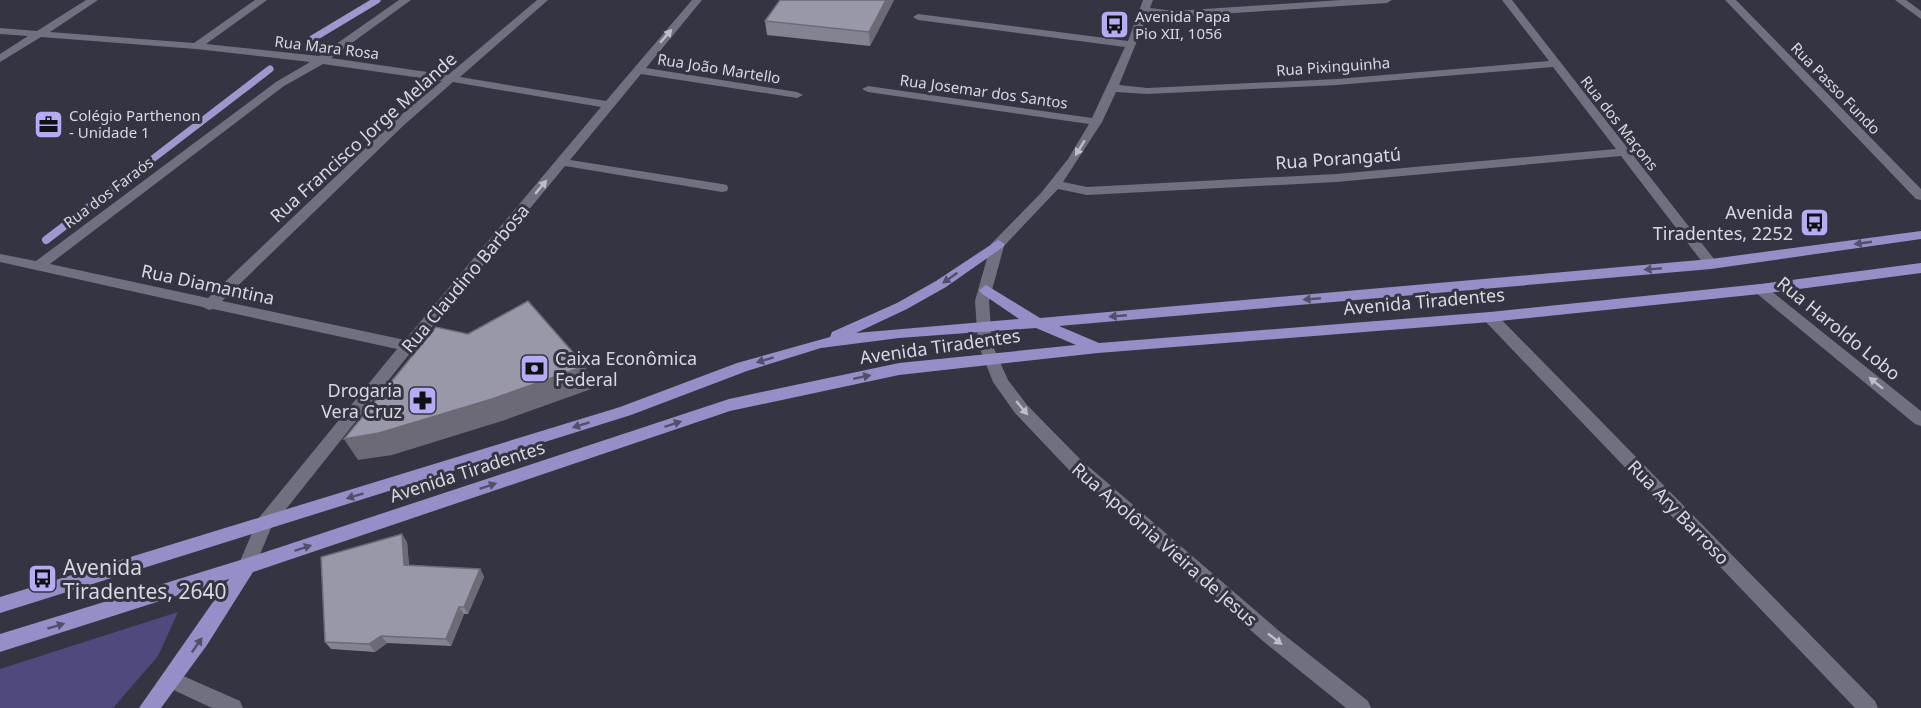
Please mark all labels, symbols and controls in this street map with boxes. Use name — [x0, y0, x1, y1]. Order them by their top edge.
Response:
place label: Avenida Papa Pio XII, 1056 — [1135, 6, 1230, 43]
bus stop icon: Avenida Papa Pio XII, 1056 — [1098, 9, 1130, 41]
one-way arrow — [659, 29, 672, 44]
street label: Rua Mara Rosa — [274, 31, 380, 63]
street label: Rua Passo Fundo — [1787, 38, 1885, 138]
street label: Rua Francisco Jorge Melande — [265, 47, 461, 227]
street label: Rua João Martello — [656, 48, 782, 88]
street label: Rua Pixinguinha — [1275, 52, 1391, 80]
street label: Rua Josemar dos Santos — [899, 69, 1069, 113]
street label: Rua dos Maçons — [1577, 72, 1663, 174]
place label: Colégio Parthenon - Unidade 1 — [69, 105, 200, 142]
office icon: Colégio Parthenon - Unidade 1 — [32, 108, 64, 140]
one-way arrow — [1075, 140, 1086, 156]
street label: Rua Porangatú — [1274, 142, 1402, 174]
street label: Rua dos Faraós — [59, 152, 157, 232]
one-way arrow — [534, 180, 547, 195]
street label: Rua Claudino Barbosa — [396, 199, 534, 357]
place label: Avenida Tiradentes, 2252 — [1653, 200, 1793, 245]
bus stop icon: Avenida Tiradentes, 2252 — [1798, 206, 1830, 238]
one-way arrow — [1853, 238, 1872, 247]
street label: Rua Diamantina — [139, 258, 277, 310]
one-way arrow — [1643, 264, 1662, 274]
street label: Rua Haroldo Lobo — [1772, 271, 1906, 385]
one-way arrow — [942, 272, 958, 283]
street label: Avenida Tiradentes — [1342, 282, 1506, 320]
one-way arrow — [1302, 294, 1321, 304]
one-way arrow — [1108, 311, 1127, 321]
street label: Avenida Tiradentes — [858, 323, 1022, 369]
place label: Caixa Econômica Federal — [555, 346, 697, 391]
bank icon: Caixa Econômica Federal — [518, 352, 550, 384]
one-way arrow — [756, 356, 774, 365]
one-way arrow — [852, 372, 871, 381]
place label: Drogaria Vera Cruz — [321, 378, 402, 423]
one-way arrow — [1868, 378, 1883, 390]
pharmacy icon: Drogaria Vera Cruz — [407, 384, 439, 416]
one-way arrow — [1015, 400, 1028, 415]
one-way arrow — [664, 419, 682, 429]
one-way arrow — [572, 421, 590, 430]
street label: Avenida Tiradentes — [386, 435, 548, 507]
street label: Rua Ary Barroso — [1623, 455, 1735, 569]
street label: Rua Apolônia Vieira de Jesus — [1067, 457, 1263, 631]
one-way arrow — [479, 481, 497, 490]
one-way arrow — [346, 491, 364, 501]
one-way arrow — [294, 542, 312, 552]
place label: Avenida Tiradentes, 2640 — [63, 553, 226, 605]
bus stop icon: Avenida Tiradentes, 2640 — [26, 563, 58, 595]
one-way arrow — [47, 621, 65, 630]
one-way arrow — [1267, 632, 1282, 644]
one-way arrow — [191, 637, 203, 653]

